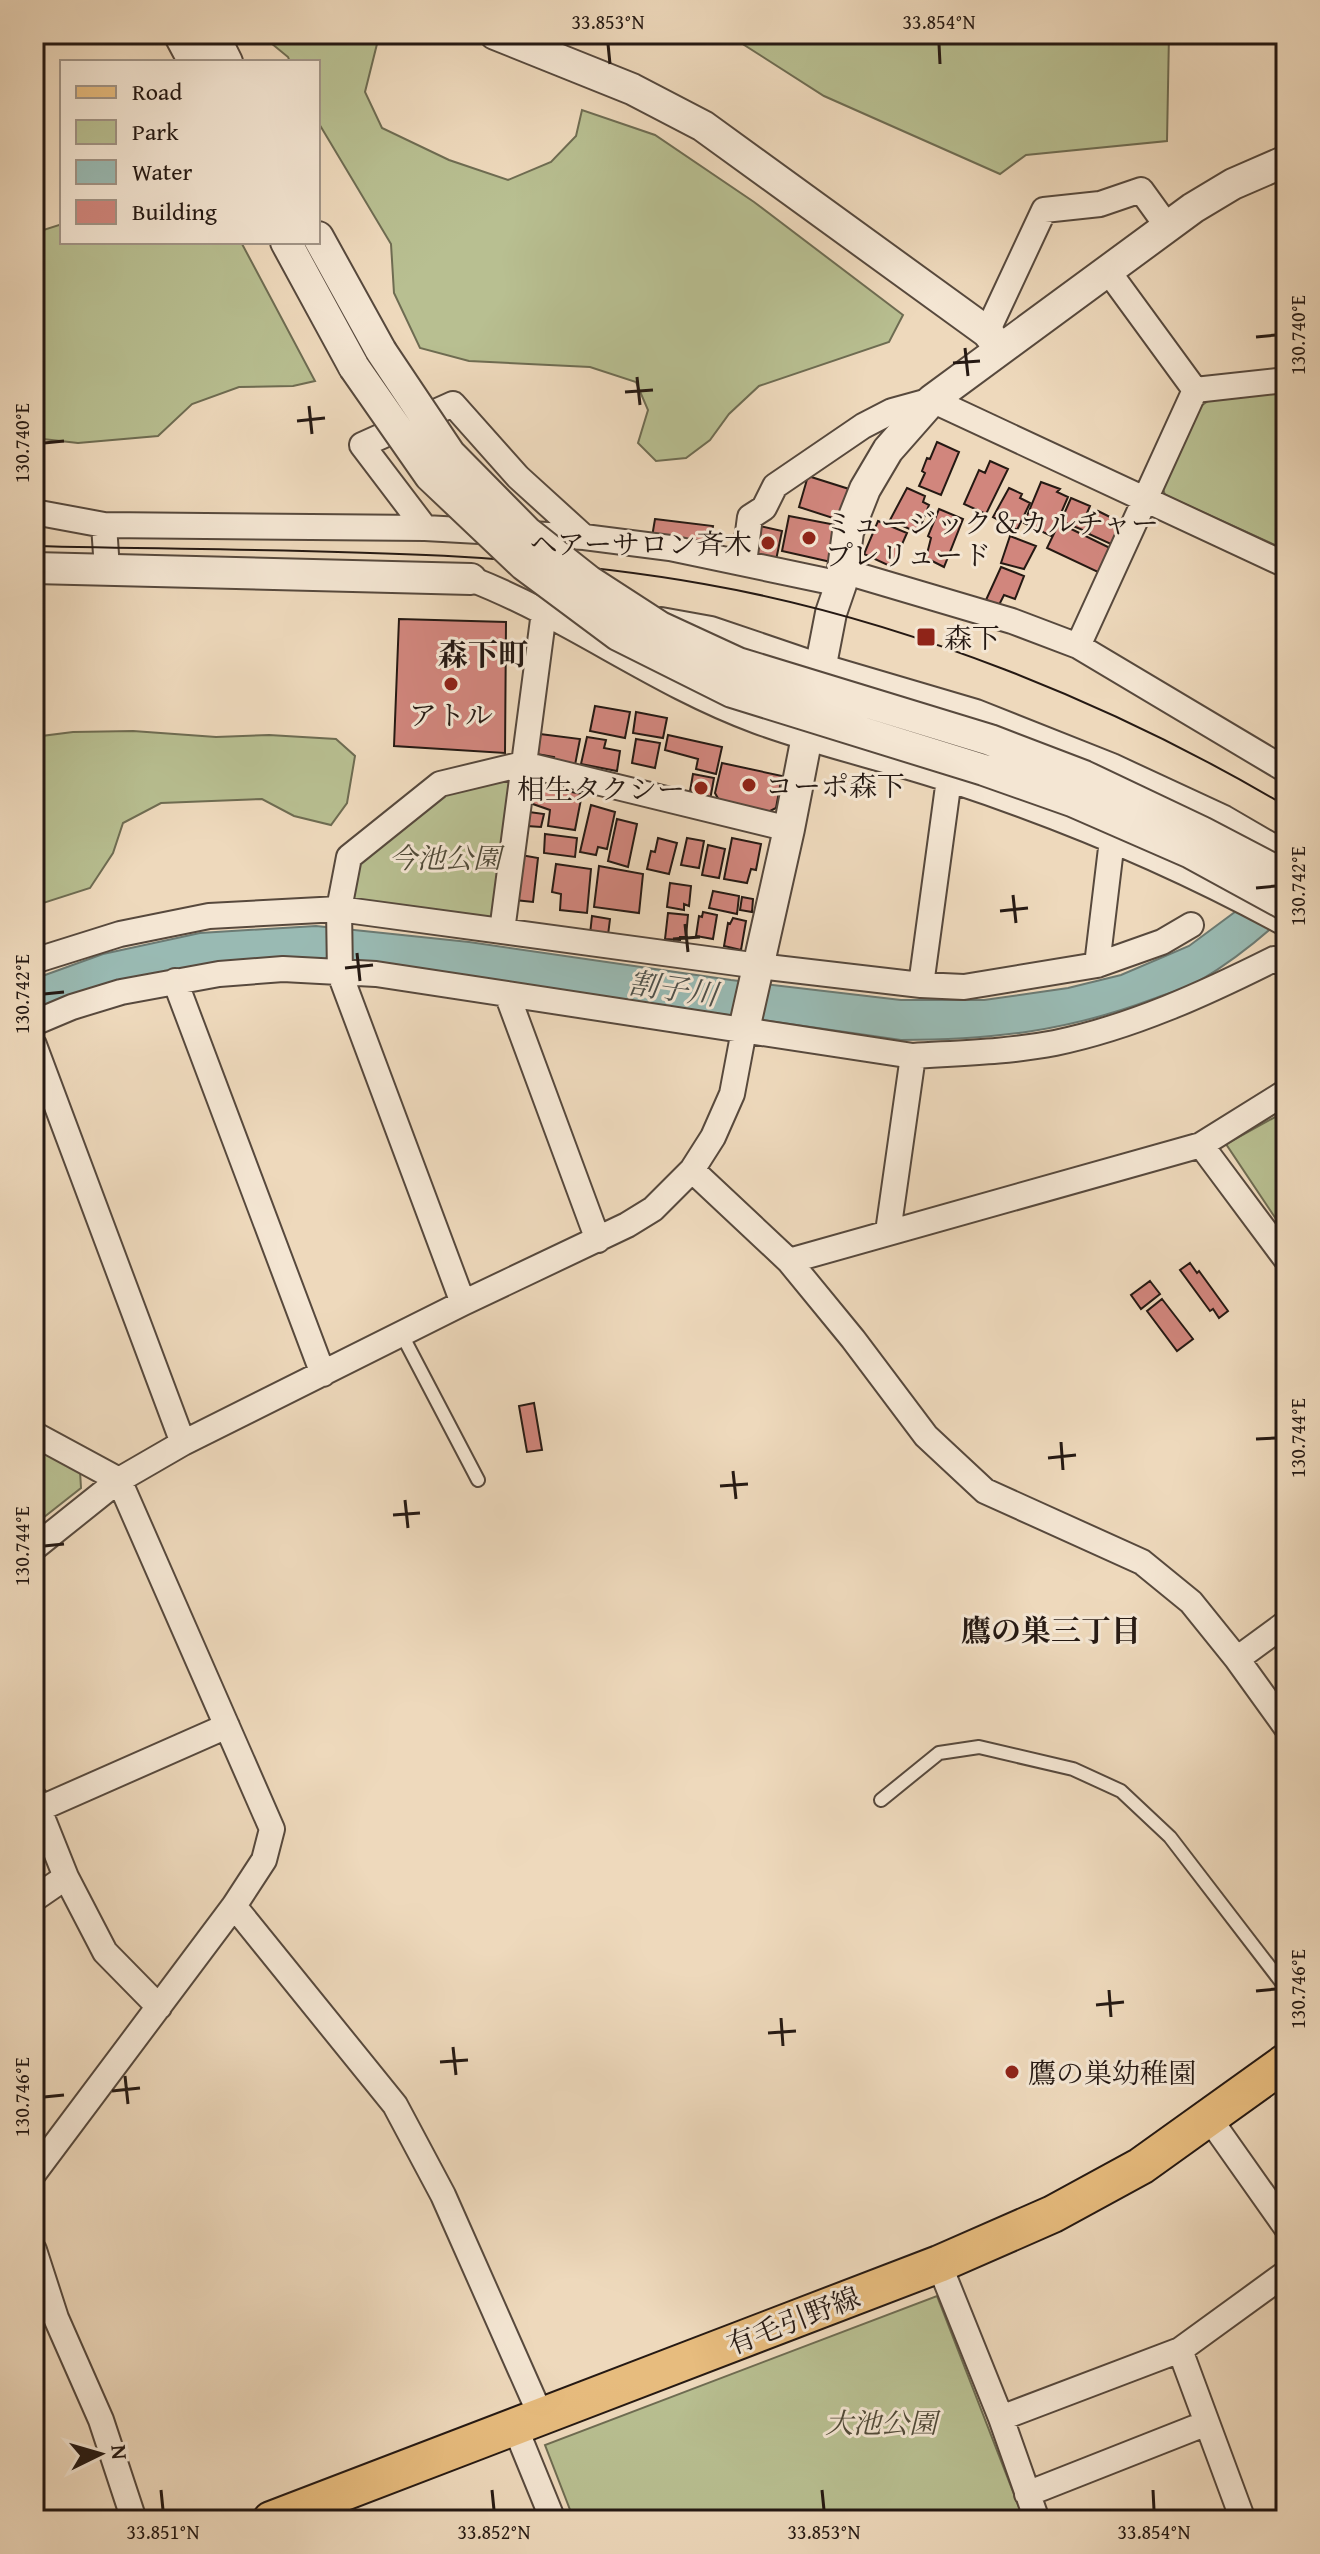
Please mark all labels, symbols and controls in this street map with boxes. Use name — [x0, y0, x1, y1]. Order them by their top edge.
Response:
text: 33.853°N — [571, 7, 645, 36]
text: 33.854°N — [902, 7, 976, 36]
legend — [60, 60, 320, 244]
text: Road — [132, 74, 182, 109]
text: Park — [132, 114, 179, 149]
text: Water — [132, 154, 193, 189]
text: Building — [132, 194, 217, 229]
text: 130.740°E — [1283, 295, 1312, 375]
text: 130.740°E — [7, 403, 36, 483]
place label: ミュージック＆カルチャー プレリュード — [825, 502, 1159, 575]
place label: ヘアーサロン斉木 — [530, 523, 752, 564]
marker: ミュージック＆カルチャー プレリュード — [800, 529, 818, 547]
marker: ヘアーサロン斉木 — [759, 534, 777, 552]
place label: 森下 — [944, 617, 1000, 658]
marker: 森下 — [915, 626, 937, 648]
district label: 森下町 — [438, 632, 528, 676]
marker: アトル — [442, 675, 460, 693]
place label: アトル — [409, 694, 493, 735]
place label: コーポ森下 — [765, 765, 905, 806]
place label: 相生タクシー — [517, 768, 685, 809]
marker: コーポ森下 — [740, 776, 758, 794]
marker: 相生タクシー — [692, 779, 710, 797]
park label: 今池公園 — [389, 837, 505, 878]
text: 130.742°E — [1283, 846, 1312, 926]
text: 130.742°E — [7, 954, 36, 1034]
water label: 割子川 — [625, 960, 724, 1016]
text: 130.744°E — [1283, 1398, 1312, 1478]
text: 130.744°E — [7, 1506, 36, 1586]
district label: 鷹の巣三丁目 — [961, 1608, 1141, 1652]
text: 130.746°E — [1283, 1949, 1312, 2029]
place label: 鷹の巣幼稚園 — [1028, 2052, 1196, 2093]
text: 130.746°E — [7, 2057, 36, 2137]
marker: 鷹の巣幼稚園 — [1003, 2063, 1021, 2081]
street label: 有毛引野線 — [720, 2276, 866, 2364]
park label: 大池公園 — [825, 2402, 941, 2443]
north arrow — [60, 2414, 140, 2494]
text: N — [103, 2444, 137, 2461]
text: 33.851°N — [126, 2517, 200, 2546]
text: 33.852°N — [457, 2517, 531, 2546]
text: 33.853°N — [787, 2517, 861, 2546]
text: 33.854°N — [1117, 2517, 1191, 2546]

